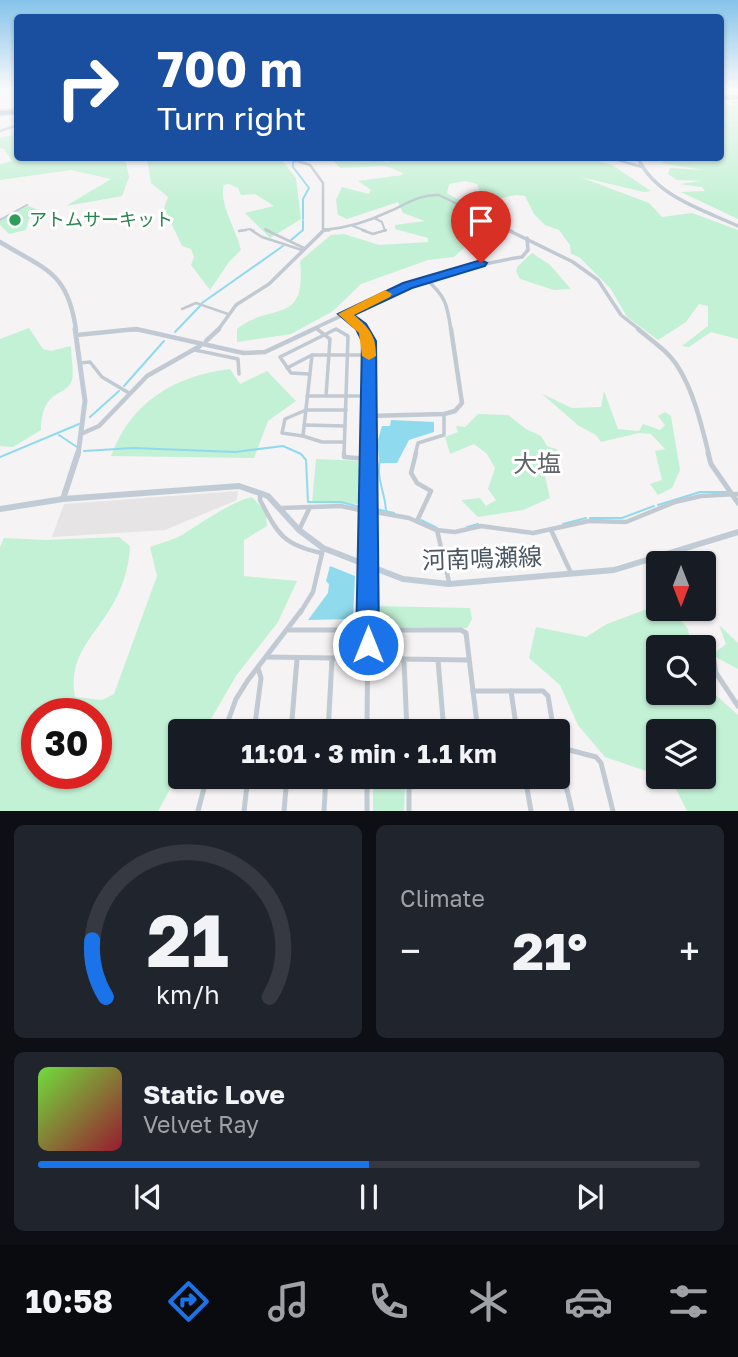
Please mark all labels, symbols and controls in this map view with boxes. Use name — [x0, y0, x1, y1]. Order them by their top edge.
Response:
text: 700 m — [157, 39, 303, 98]
icon: right — [42, 42, 133, 133]
text: Turn right — [157, 99, 306, 137]
pin — [451, 191, 511, 263]
icon: arrive — [462, 202, 500, 240]
place label: アトムサーキット — [29, 208, 173, 230]
marker: アトムサーキット — [7, 212, 23, 228]
district label: 大塩 — [513, 448, 561, 477]
street label: 河南鳴瀬線 — [421, 541, 542, 574]
north arrow — [646, 551, 716, 621]
map controls — [646, 551, 716, 789]
position arrow — [331, 608, 405, 682]
button: search — [646, 635, 716, 705]
speed limit sign: 30 — [21, 698, 112, 789]
button: layers — [646, 719, 716, 789]
text: 11:01 · 3 min · 1.1 km — [241, 738, 497, 769]
text: Climate — [400, 884, 485, 912]
text: 21 — [147, 897, 229, 984]
text: 21° — [512, 919, 588, 981]
text: − — [400, 928, 421, 973]
text: + — [679, 928, 700, 973]
text: km/h — [156, 979, 220, 1010]
text: Static Love — [143, 1079, 285, 1110]
text: Velvet Ray — [143, 1110, 259, 1138]
icon: previous — [129, 1178, 167, 1216]
icon: pause — [350, 1178, 388, 1216]
icon: next — [571, 1178, 609, 1216]
icon: directions — [164, 1277, 213, 1326]
icon: music — [264, 1277, 313, 1326]
icon: phone — [364, 1277, 413, 1326]
icon: climate — [464, 1277, 513, 1326]
icon: car — [564, 1277, 613, 1326]
icon: filters — [664, 1277, 713, 1326]
text: 10:58 — [25, 1282, 113, 1320]

